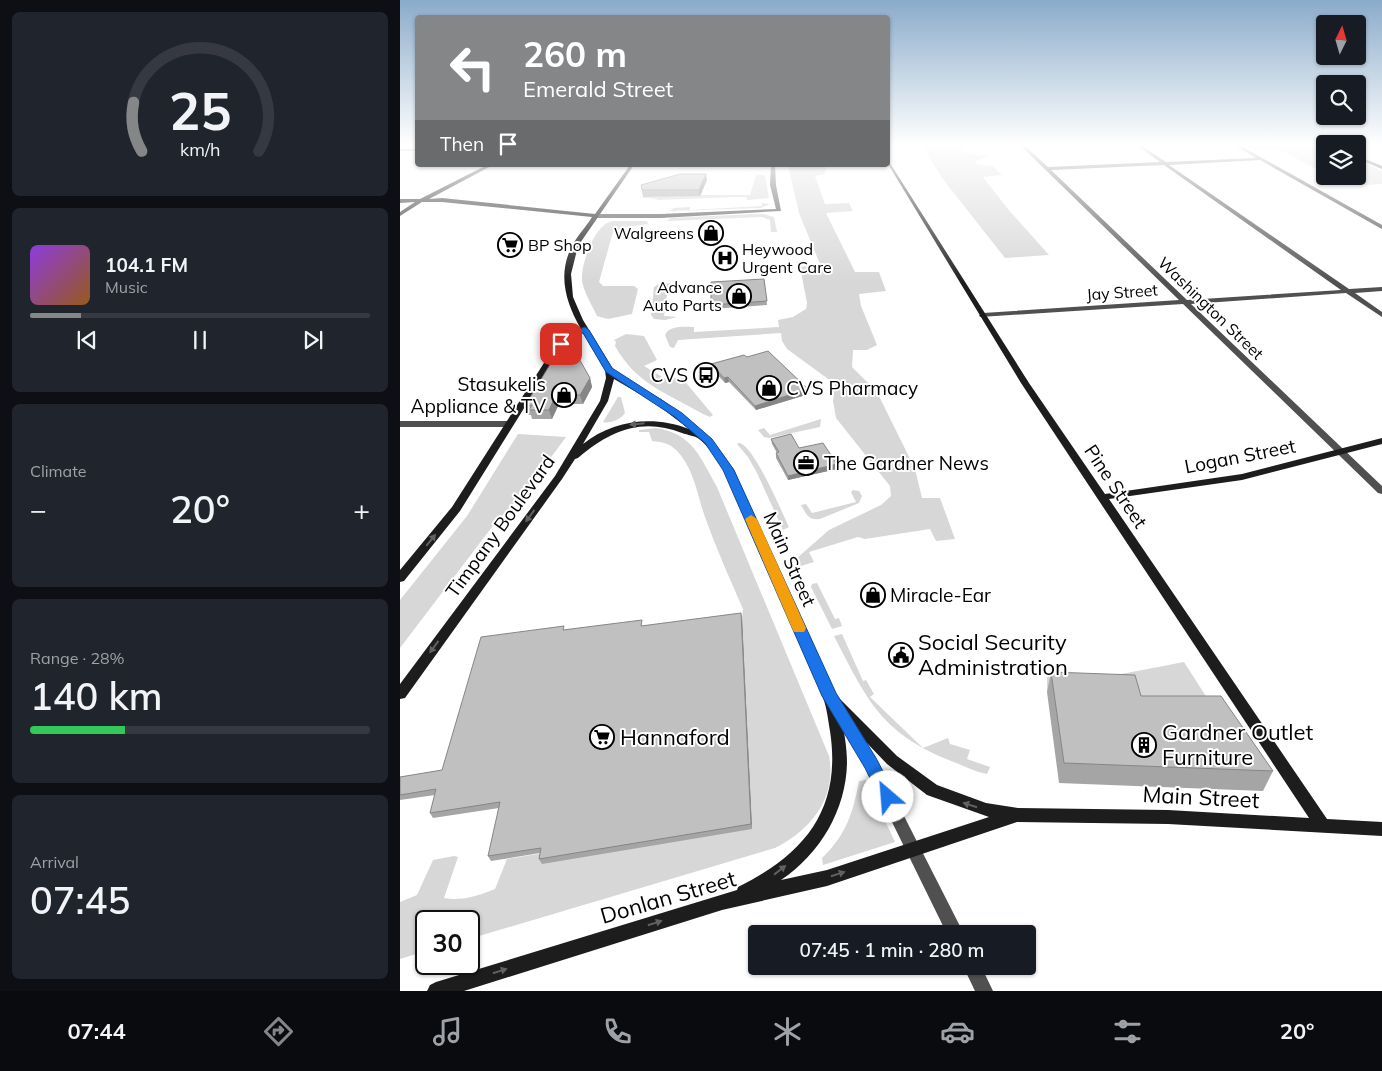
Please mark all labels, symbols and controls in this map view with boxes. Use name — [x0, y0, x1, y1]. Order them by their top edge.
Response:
north arrow — [1316, 15, 1366, 65]
map controls — [1316, 15, 1366, 185]
text: 260 m — [523, 32, 627, 76]
icon: left — [440, 35, 505, 100]
text: Emerald Street — [523, 75, 673, 103]
button: search — [1316, 75, 1366, 125]
text: 25 — [169, 78, 231, 143]
icon: arrive — [494, 130, 522, 158]
text: Then — [440, 132, 484, 156]
button: layers — [1316, 135, 1366, 185]
text: km/h — [180, 138, 220, 160]
shop icon: Walgreens — [698, 220, 724, 246]
place label: Walgreens — [614, 223, 694, 243]
supermarket icon: BP Shop — [497, 232, 523, 258]
place label: BP Shop — [528, 235, 592, 255]
place label: Heywood Urgent Care — [742, 239, 832, 277]
hospital icon: Heywood Urgent Care — [712, 245, 738, 271]
text: 104.1 FM — [105, 253, 188, 277]
street label: Washington Street — [1154, 253, 1268, 364]
text: Music — [105, 277, 148, 297]
place label: Advance Auto Parts — [643, 277, 722, 315]
street label: Jay Street — [1086, 279, 1159, 304]
shop icon: Advance Auto Parts — [726, 283, 752, 309]
pin — [540, 323, 582, 365]
icon: previous — [73, 326, 101, 354]
icon: pause — [186, 326, 214, 354]
icon: next — [299, 326, 327, 354]
icon: arrive — [547, 330, 575, 358]
bus stop icon: CVS — [693, 362, 719, 388]
place label: CVS — [650, 363, 688, 387]
place label: Stasukelis Appliance & TV — [410, 372, 547, 418]
shop icon: CVS Pharmacy — [756, 375, 782, 401]
place label: CVS Pharmacy — [786, 376, 918, 400]
shop icon: Stasukelis Appliance & TV — [551, 382, 577, 408]
one-way arrow — [628, 420, 644, 428]
street label: Logan Street — [1182, 433, 1298, 479]
street label: Pine Street — [1079, 440, 1153, 533]
street label: Timpany Boulevard — [440, 450, 560, 602]
office icon: The Gardner News — [793, 450, 819, 476]
place label: The Gardner News — [824, 451, 989, 475]
text: Climate — [30, 461, 86, 481]
text: 20° — [170, 485, 230, 533]
text: − — [30, 492, 47, 527]
text: + — [353, 492, 370, 527]
street label: Main Street — [759, 508, 822, 610]
one-way arrow — [525, 509, 535, 523]
one-way arrow — [426, 534, 437, 547]
shop icon: Miracle-Ear — [860, 582, 886, 608]
place label: Miracle-Ear — [890, 583, 991, 607]
place label: Social Security Administration — [918, 628, 1068, 681]
one-way arrow — [429, 640, 439, 654]
public building icon: Social Security Administration — [888, 642, 914, 668]
text: Range · 28% — [30, 648, 125, 668]
text: 140 km — [30, 672, 163, 720]
place label: Gardner Outlet Furniture — [1162, 718, 1313, 771]
place label: Hannaford — [620, 723, 730, 751]
supermarket icon: Hannaford — [589, 724, 615, 750]
building icon: Gardner Outlet Furniture — [1131, 732, 1157, 758]
position arrow — [861, 770, 913, 822]
street label: Main Street — [1142, 780, 1260, 814]
one-way arrow — [963, 800, 978, 808]
text: Arrival — [30, 852, 79, 872]
street label: Donlan Street — [597, 864, 739, 930]
one-way arrow — [773, 865, 786, 876]
one-way arrow — [830, 870, 845, 877]
text: 07:45 — [30, 876, 130, 924]
speed limit sign: 30 — [415, 910, 480, 975]
one-way arrow — [648, 919, 663, 927]
text: 07:45 · 1 min · 280 m — [799, 938, 985, 962]
one-way arrow — [492, 967, 507, 975]
icon: directions — [261, 1014, 296, 1049]
icon: music — [430, 1014, 465, 1049]
icon: phone — [600, 1014, 635, 1049]
icon: climate — [770, 1014, 805, 1049]
icon: car — [940, 1014, 975, 1049]
icon: filters — [1110, 1014, 1145, 1049]
text: 07:44 — [67, 1017, 126, 1045]
text: 20° — [1280, 1017, 1314, 1045]

